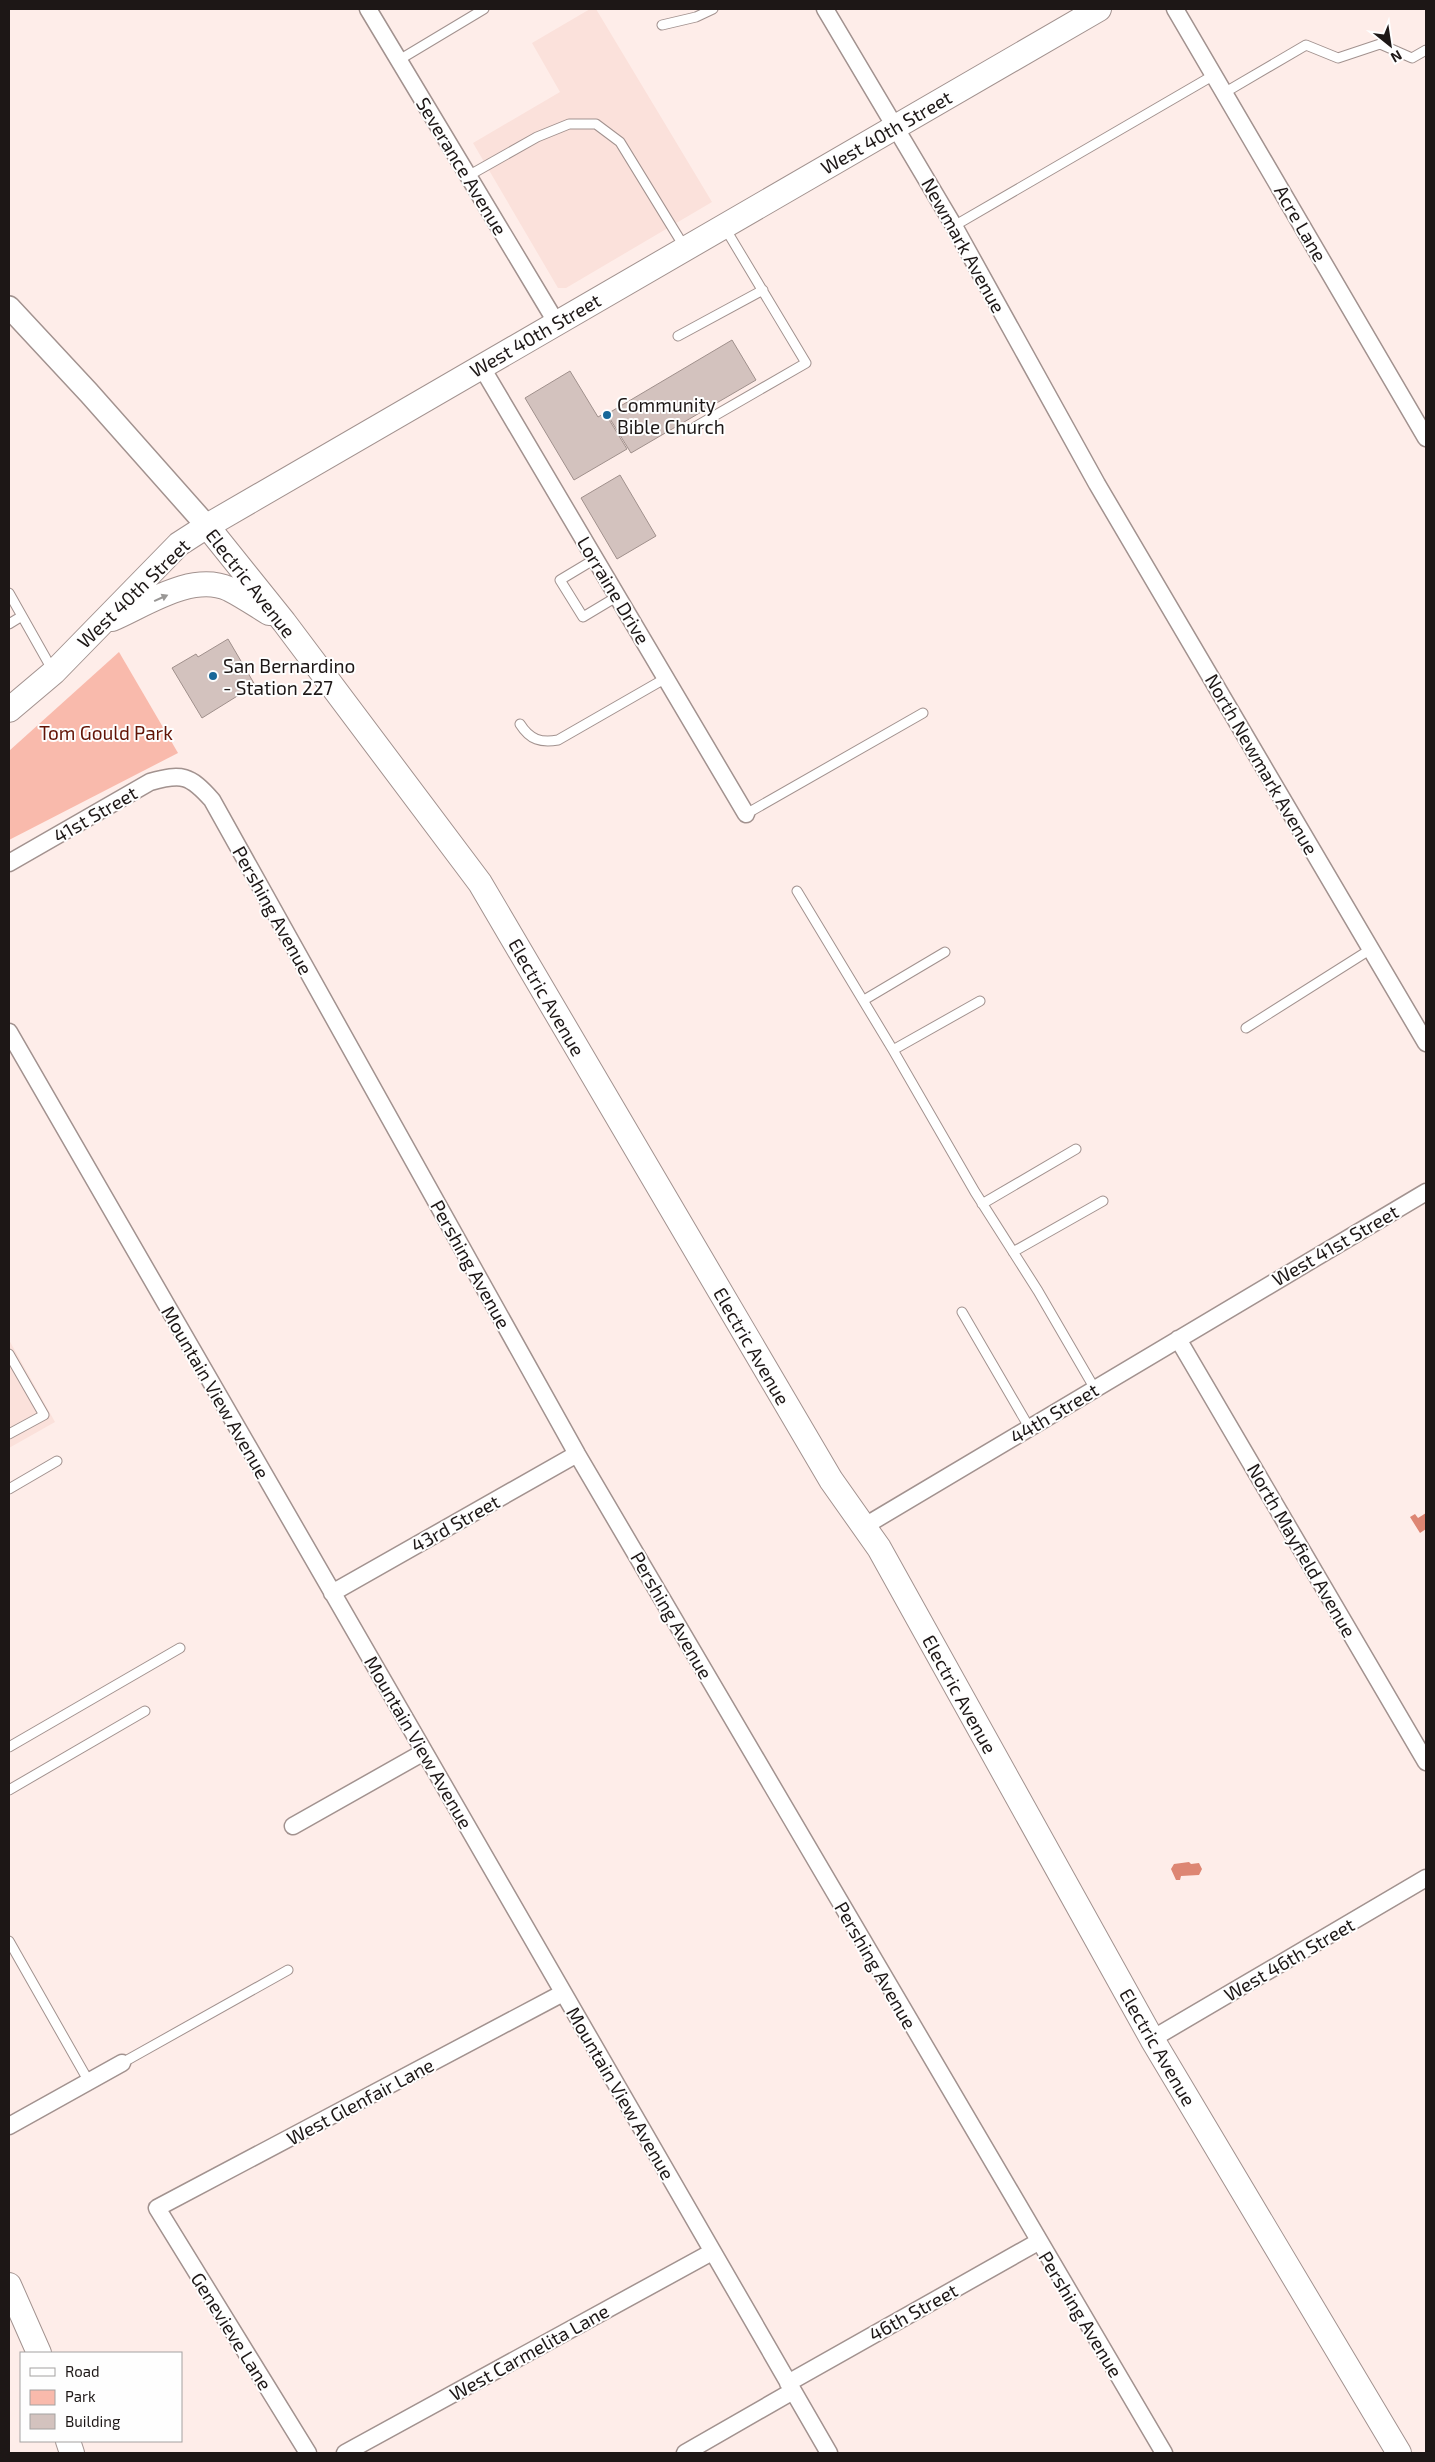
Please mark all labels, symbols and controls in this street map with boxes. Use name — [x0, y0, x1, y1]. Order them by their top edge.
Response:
north arrow — [1365, 20, 1415, 70]
text: N — [1388, 47, 1405, 67]
street label: West 40th Street — [816, 85, 956, 179]
street label: Severance Avenue — [412, 93, 512, 239]
street label: Newmark Avenue — [917, 173, 1011, 317]
street label: Acre Lane — [1270, 181, 1332, 265]
street label: West 40th Street — [465, 288, 605, 382]
place label: Community Bible Church — [617, 393, 725, 438]
marker: Community Bible Church — [601, 409, 613, 421]
street label: Electric Avenue — [201, 524, 301, 642]
street label: Lorraine Drive — [573, 532, 655, 648]
street label: West 40th Street — [72, 534, 194, 652]
one-way arrow — [154, 593, 168, 601]
place label: San Bernardino - Station 227 — [223, 654, 355, 699]
street label: North Newmark Avenue — [1201, 669, 1323, 859]
marker: San Bernardino - Station 227 — [207, 670, 219, 682]
park label: Tom Gould Park — [39, 721, 173, 744]
street label: 41st Street — [49, 781, 141, 847]
street label: Pershing Avenue — [228, 842, 318, 978]
street label: Electric Avenue — [504, 934, 590, 1060]
street label: Pershing Avenue — [426, 1196, 516, 1332]
street label: West 41st Street — [1268, 1199, 1402, 1291]
street label: Electric Avenue — [709, 1283, 795, 1409]
street label: Mountain View Avenue — [157, 1301, 275, 1483]
street label: 44th Street — [1006, 1378, 1102, 1448]
street label: North Mayfield Avenue — [1243, 1459, 1361, 1641]
street label: 43rd Street — [407, 1489, 503, 1557]
street label: Pershing Avenue — [626, 1547, 718, 1683]
street label: Electric Avenue — [918, 1631, 1002, 1757]
street label: Mountain View Avenue — [360, 1651, 478, 1833]
street label: Pershing Avenue — [830, 1897, 922, 2033]
street label: West 46th Street — [1220, 1912, 1358, 2006]
street label: Electric Avenue — [1115, 1984, 1201, 2110]
street label: Mountain View Avenue — [562, 2002, 680, 2184]
street label: West Glenfair Lane — [283, 2053, 437, 2149]
street label: Pershing Avenue — [1034, 2247, 1128, 2381]
street label: Genevieve Lane — [187, 2268, 277, 2394]
street label: 46th Street — [865, 2278, 961, 2346]
street label: West Carmelita Lane — [445, 2299, 613, 2405]
legend — [20, 2352, 182, 2442]
text: Road — [65, 2362, 100, 2380]
text: Park — [65, 2387, 96, 2405]
text: Building — [65, 2412, 121, 2430]

